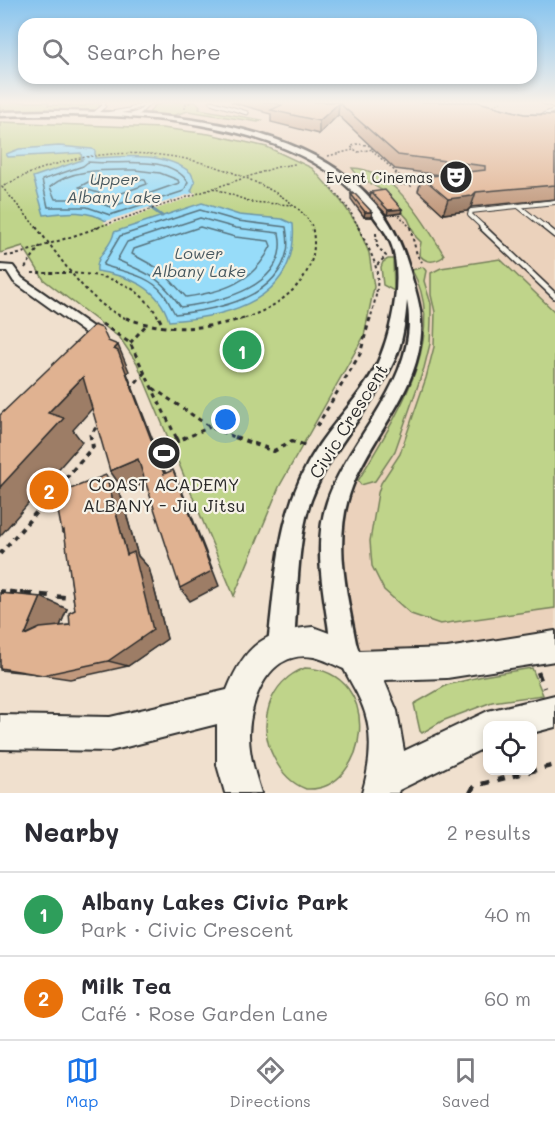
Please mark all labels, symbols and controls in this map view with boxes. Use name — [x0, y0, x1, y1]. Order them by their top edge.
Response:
search box — [18, 18, 537, 84]
icon: search — [39, 35, 72, 68]
text: Search here — [87, 37, 221, 66]
theatre icon: Event Cinemas — [438, 159, 474, 195]
place label: Event Cinemas — [326, 167, 433, 187]
water label: Upper Albany Lake — [67, 168, 161, 207]
water label: Lower Albany Lake — [152, 242, 246, 281]
pin: 1 — [222, 328, 262, 372]
street label: Civic Crescent — [303, 359, 393, 483]
your location — [211, 405, 240, 434]
sports icon: COAST ACADEMY ALBANY - Jiu Jitsu — [146, 435, 182, 471]
pin: 2 — [29, 468, 68, 512]
place label: COAST ACADEMY ALBANY - Jiu Jitsu — [83, 472, 245, 517]
map controls — [483, 721, 537, 775]
button: locate — [483, 721, 537, 775]
text: Nearby — [24, 815, 119, 849]
text: 2 results — [447, 819, 531, 845]
text: Albany Lakes Civic Park — [81, 887, 349, 916]
text: 1 — [39, 901, 48, 927]
text: 40 m — [485, 901, 531, 927]
text: Park · Civic Crescent — [81, 916, 294, 942]
text: Milk Tea — [81, 971, 172, 1000]
text: 2 — [38, 985, 49, 1011]
text: 60 m — [484, 985, 531, 1011]
text: Café · Rose Garden Lane — [81, 1000, 328, 1026]
tab: Map — [66, 1054, 99, 1111]
tab: Directions — [230, 1054, 311, 1111]
tab: Saved — [442, 1054, 489, 1111]

